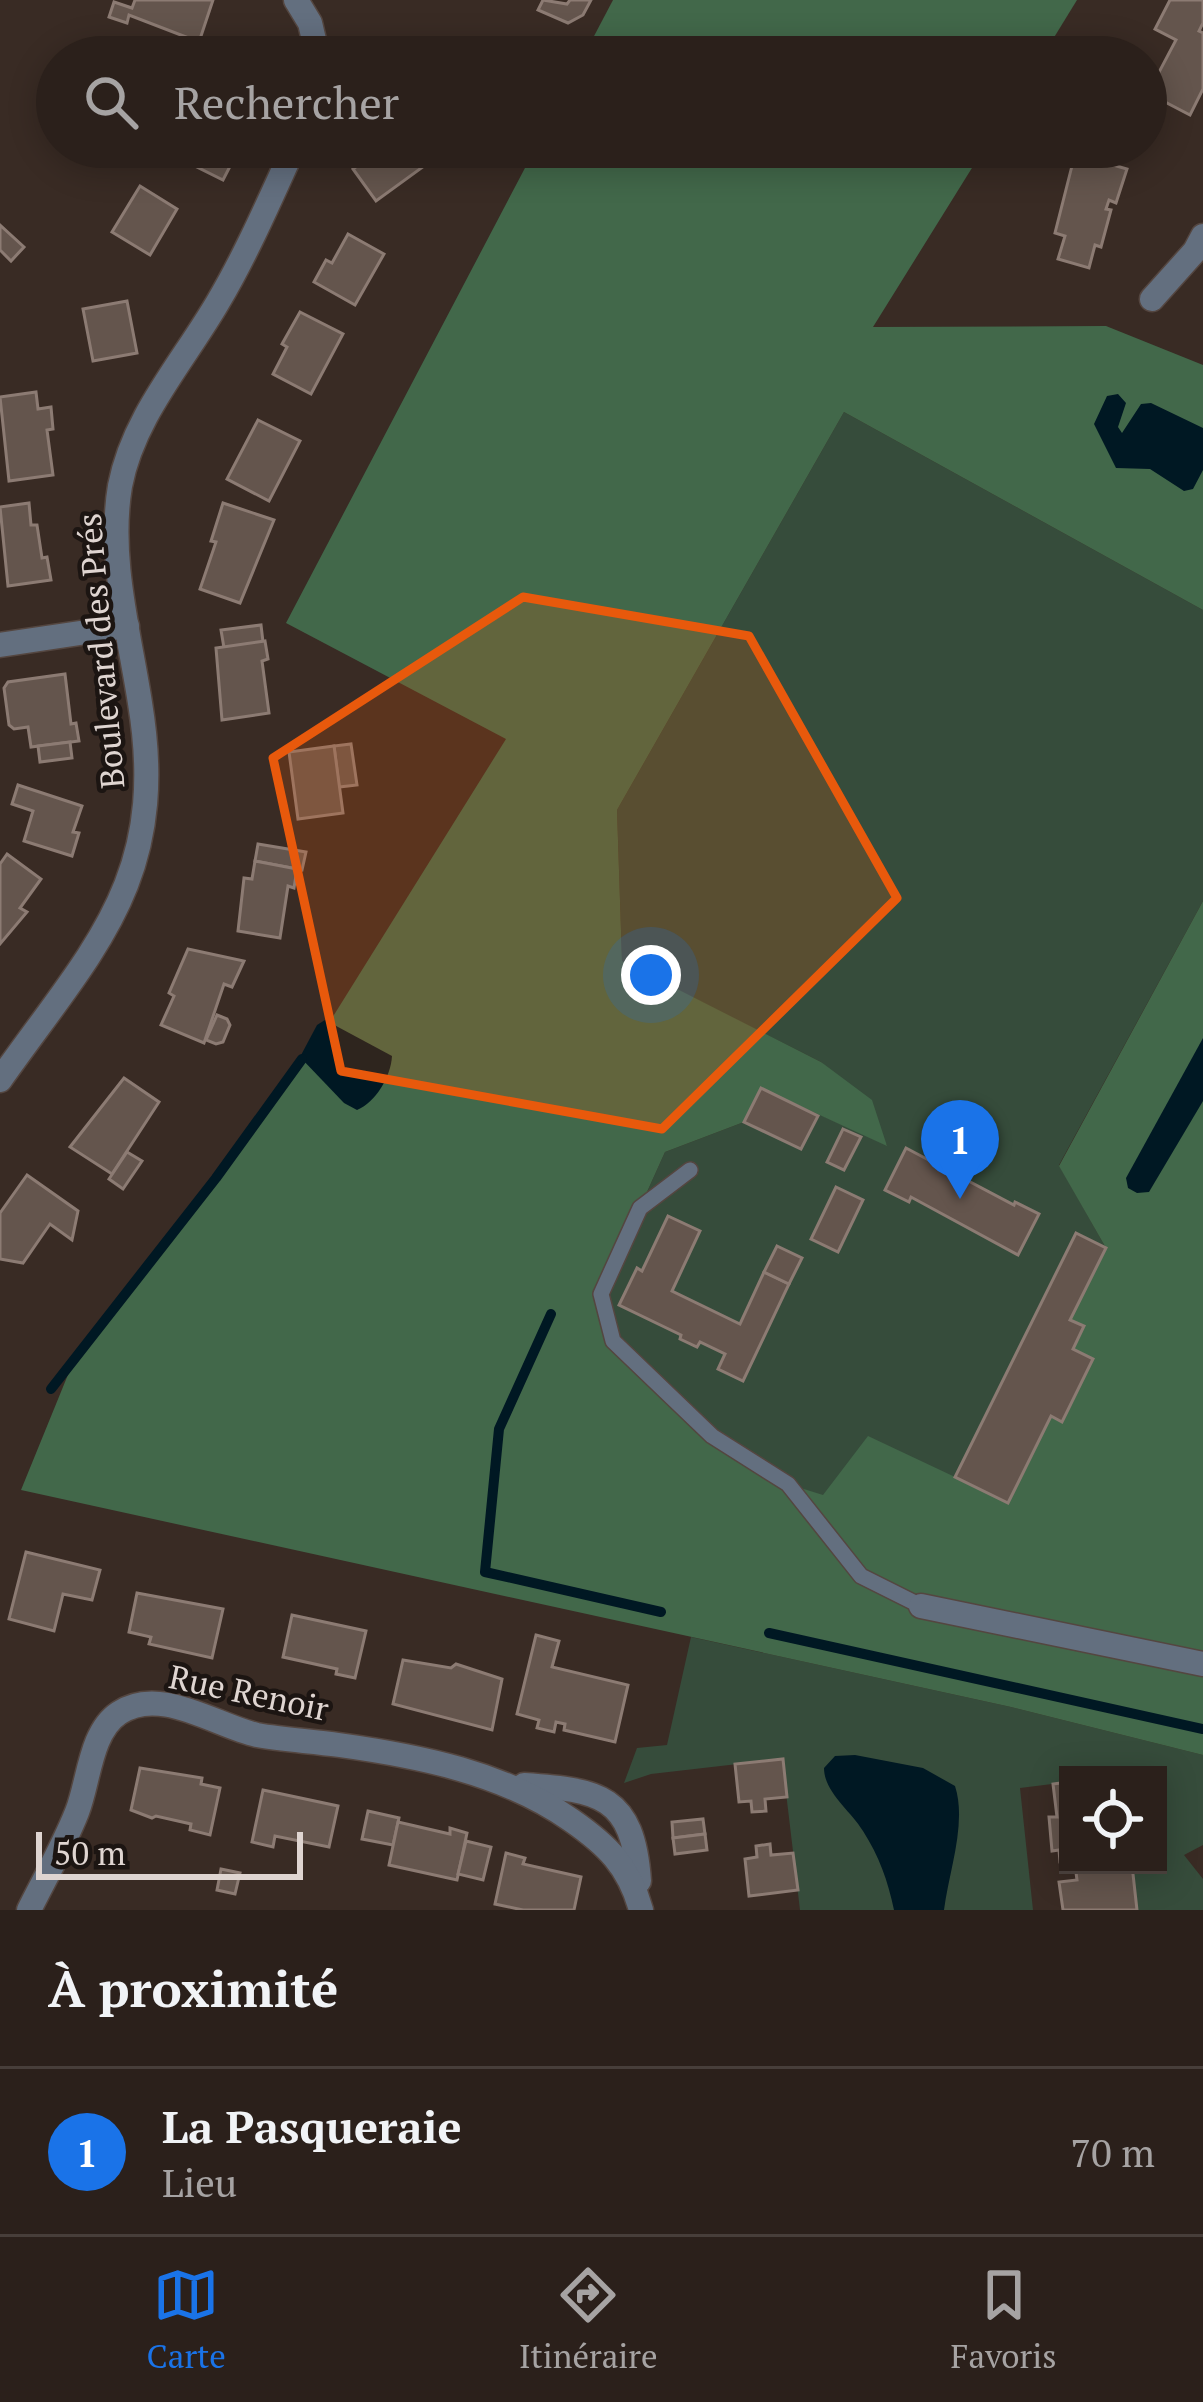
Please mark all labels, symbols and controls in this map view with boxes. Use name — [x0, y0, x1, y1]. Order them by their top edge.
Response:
search box — [36, 36, 1167, 168]
icon: search — [78, 69, 144, 135]
text: Rechercher — [174, 72, 399, 132]
street label: Boulevard des Prés — [67, 512, 133, 790]
your location — [621, 945, 681, 1005]
pin: 1 — [921, 1100, 999, 1199]
street label: Rue Renoir — [165, 1654, 333, 1730]
map controls — [1059, 1766, 1167, 1874]
button: locate — [1059, 1766, 1167, 1874]
scale bar — [36, 1826, 303, 1879]
text: 50 m — [54, 1831, 126, 1874]
text: À proximité — [48, 1954, 338, 2022]
text: La Pasqueraie — [162, 2096, 462, 2156]
text: 1 — [76, 2126, 98, 2178]
text: 70 m — [1070, 2126, 1155, 2178]
text: Lieu — [162, 2156, 237, 2208]
tab: Carte — [147, 2262, 226, 2377]
tab: Itinéraire — [519, 2262, 658, 2377]
tab: Favoris — [951, 2262, 1056, 2377]

